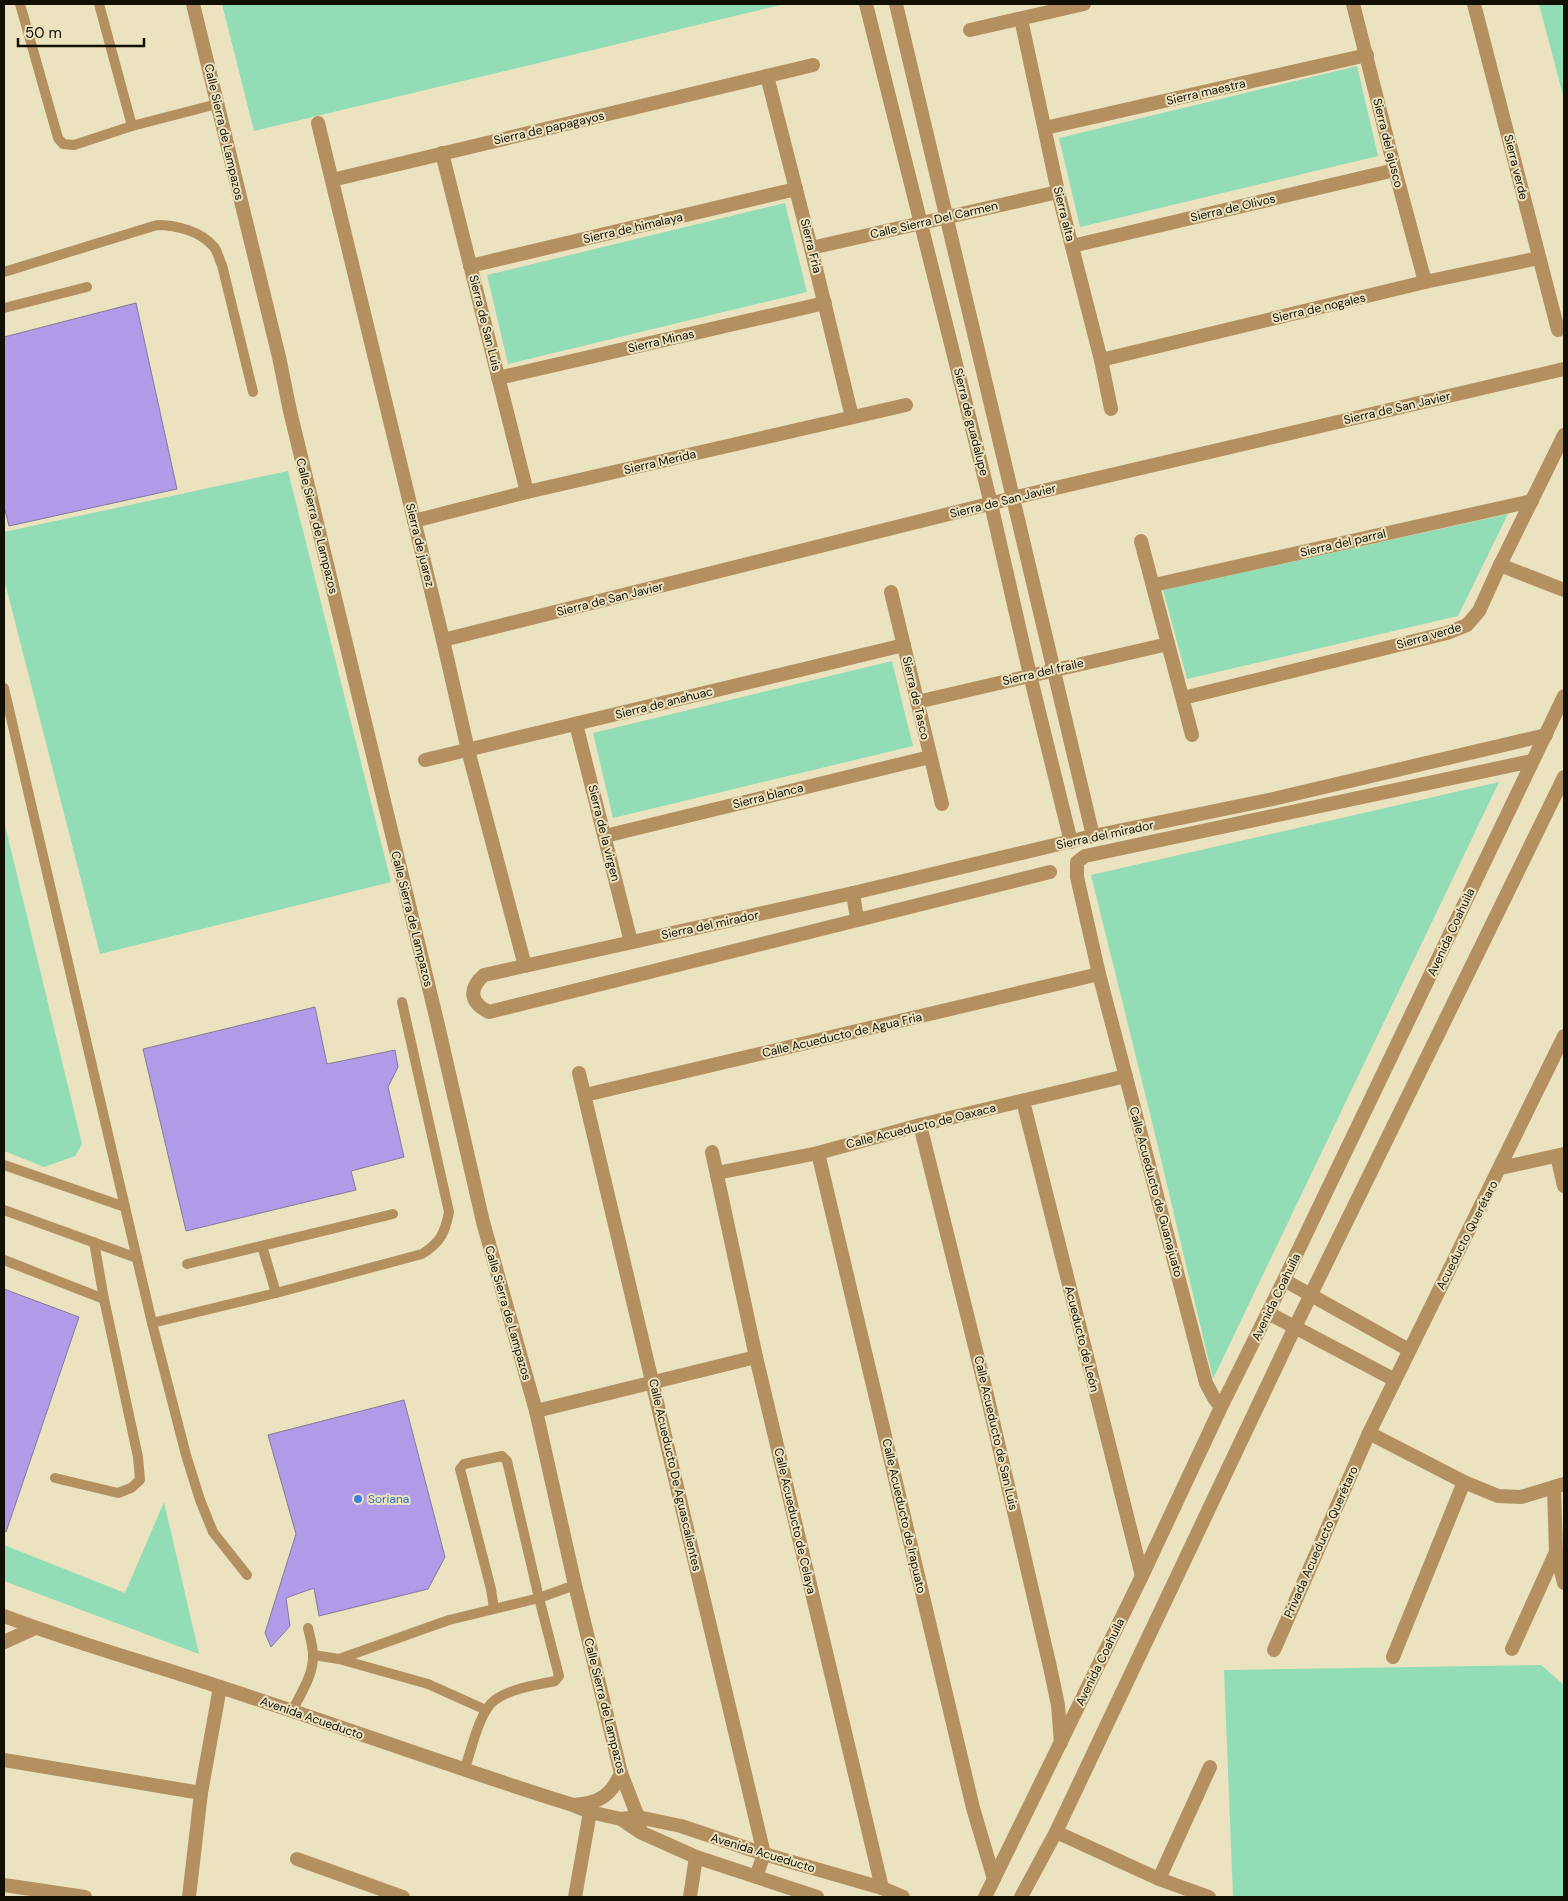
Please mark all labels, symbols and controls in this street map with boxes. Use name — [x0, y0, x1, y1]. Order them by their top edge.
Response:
scale bar — [18, 15, 144, 47]
text: 50 m — [25, 23, 62, 43]
street label: Calle Sierra de Lampazos — [201, 62, 247, 202]
street label: Sierra maestra — [1165, 75, 1247, 109]
street label: Sierra del ajusco — [1369, 97, 1407, 189]
street label: Sierra de papagayos — [492, 107, 606, 149]
street label: Sierra verde — [1500, 133, 1532, 201]
street label: Sierra alta — [1049, 185, 1079, 243]
street label: Sierra de Olivos — [1189, 190, 1277, 226]
street label: Calle Sierra Del Carmen — [869, 197, 1000, 242]
street label: Sierra de himalaya — [582, 209, 684, 247]
street label: Sierra Fria — [797, 217, 825, 275]
street label: Sierra de San Luis — [465, 273, 505, 373]
street label: Sierra de nogales — [1271, 289, 1367, 327]
street label: Sierra Minas — [626, 326, 696, 356]
street label: Sierra de guadalupe — [950, 366, 992, 478]
street label: Sierra de San Javier — [1342, 388, 1453, 428]
street label: Sierra Merida — [622, 446, 698, 478]
street label: Calle Sierra de Lampazos — [292, 456, 342, 596]
street label: Sierra de San Javier — [948, 480, 1058, 522]
street label: Sierra de juarez — [402, 502, 438, 588]
street label: Sierra del parral — [1299, 525, 1387, 561]
street label: Sierra de San Javier — [555, 578, 665, 620]
street label: Sierra verde — [1395, 619, 1463, 653]
street label: Sierra de Tasco — [899, 655, 933, 741]
street label: Sierra del fraile — [1001, 655, 1085, 689]
street label: Sierra de anahuac — [614, 683, 715, 723]
street label: Sierra blanca — [731, 779, 805, 813]
street label: Sierra de la virgen — [584, 783, 624, 883]
street label: Sierra del mirador — [1055, 817, 1156, 853]
street label: Calle Sierra de Lampazos — [387, 849, 437, 989]
street label: Avenida Coahuila — [1424, 885, 1478, 979]
street label: Sierra del mirador — [660, 907, 761, 943]
street label: Calle Acueducto de Agua Fria — [760, 1009, 924, 1061]
street label: Calle Acueducto de Oaxaca — [844, 1100, 998, 1152]
street label: Calle Acueducto de Guanajuato — [1126, 1105, 1186, 1279]
street label: Acueducto Querétaro — [1433, 1178, 1501, 1292]
street label: Calle Sierra de Lampazos — [481, 1244, 535, 1382]
street label: Avenida Coahuila — [1248, 1251, 1304, 1343]
street label: Acueducto de León — [1061, 1284, 1103, 1394]
street label: Calle Acueducto de San Luis — [970, 1354, 1022, 1512]
street label: Calle Acueducto De Aguascalientes — [645, 1377, 705, 1573]
street label: Calle Acueducto de Irapuato — [878, 1437, 930, 1595]
street label: Calle Acueducto de Celaya — [770, 1446, 820, 1596]
street label: Privada Acueducto Querétaro — [1280, 1464, 1362, 1620]
place label: Soriana — [368, 1491, 409, 1507]
marker: Soriana — [352, 1493, 364, 1505]
street label: Avenida Coahuila — [1072, 1616, 1128, 1708]
street label: Calle Sierra de Lampazos — [580, 1636, 630, 1776]
street label: Avenida Acueducto — [258, 1693, 366, 1743]
street label: Avenida Acueducto — [709, 1830, 817, 1876]

